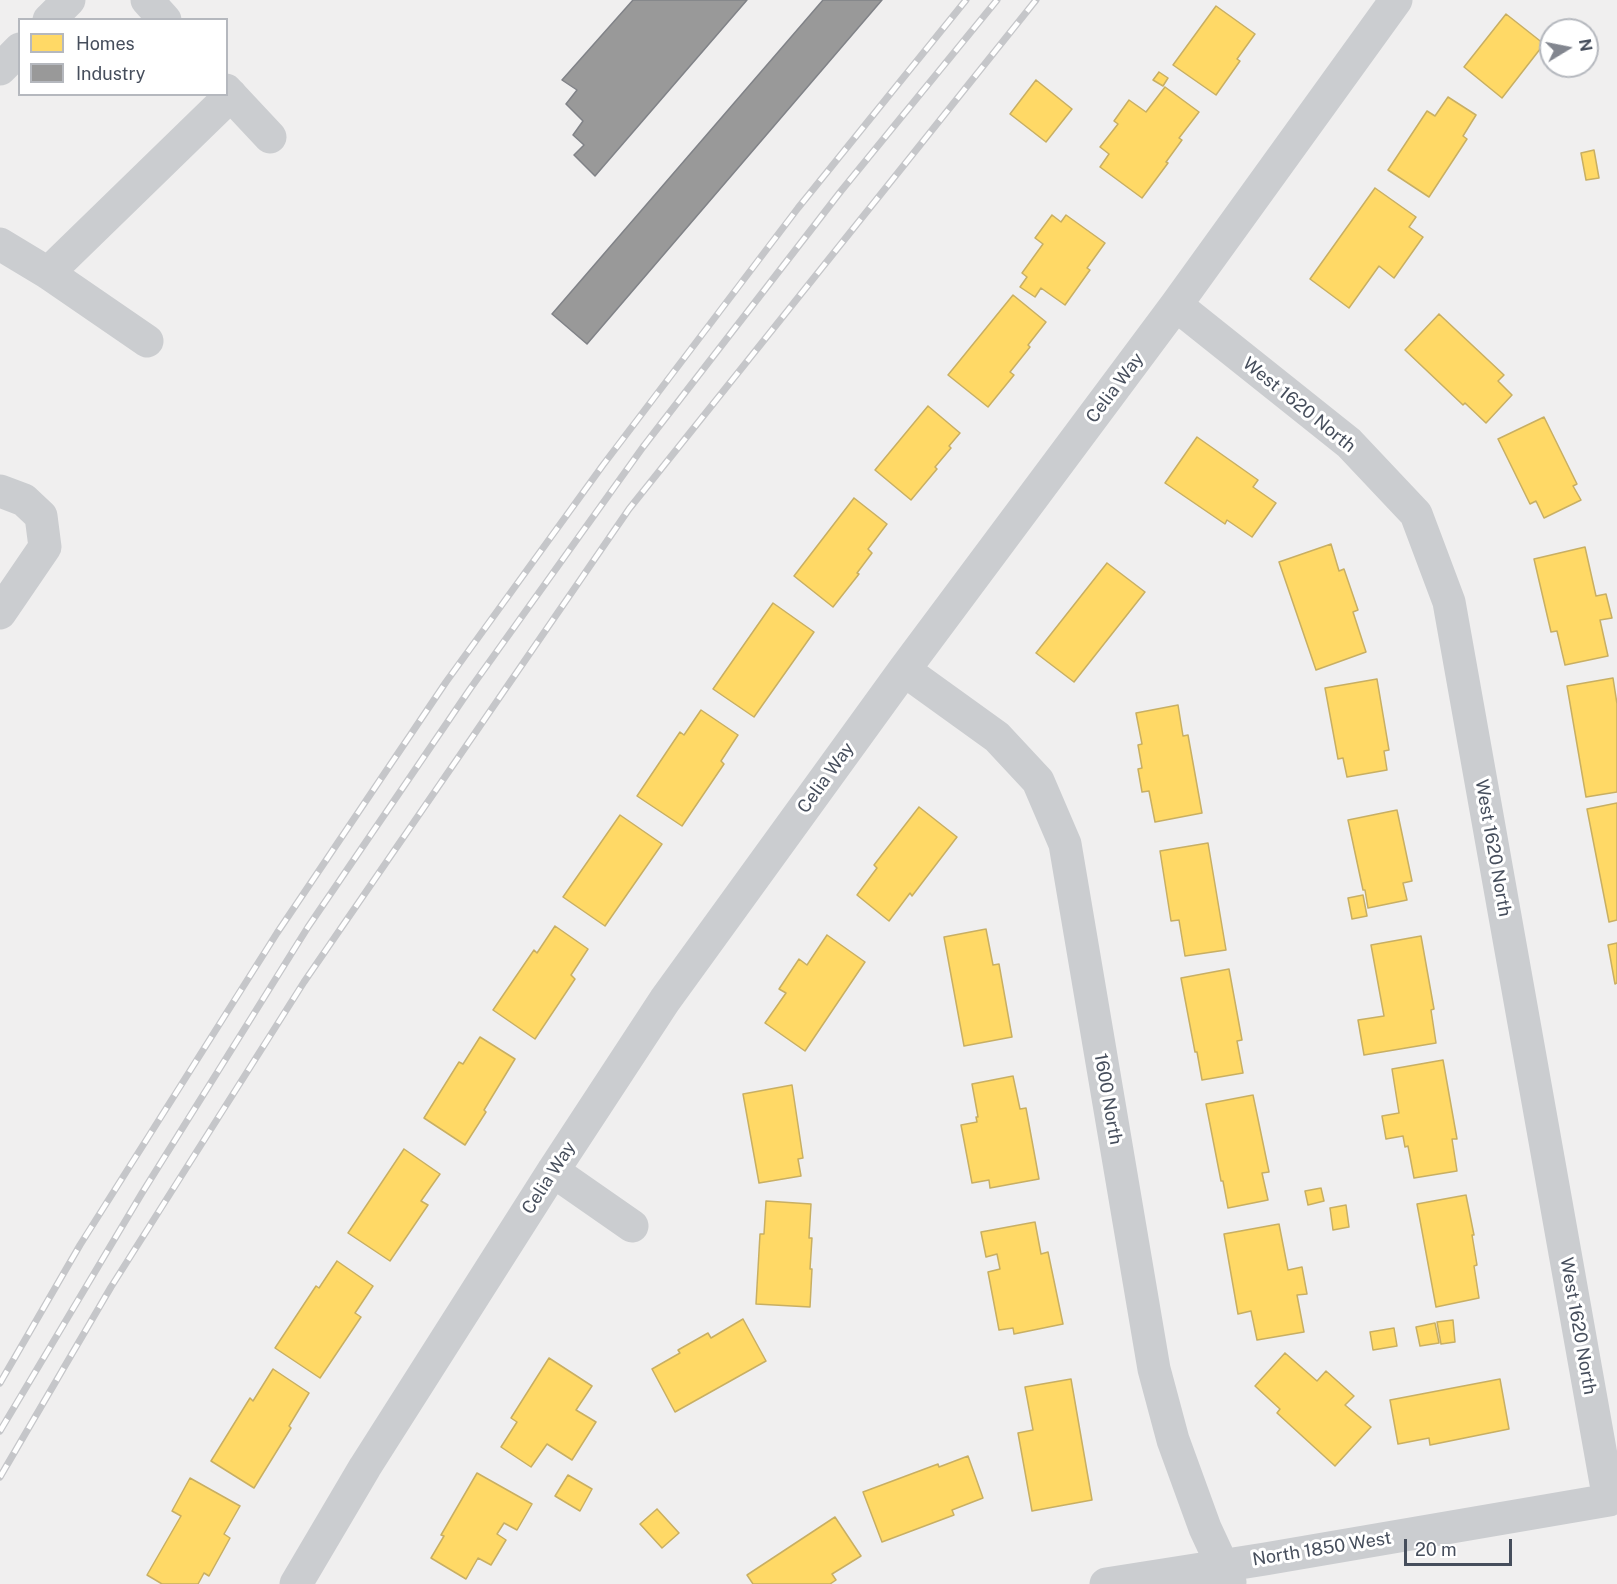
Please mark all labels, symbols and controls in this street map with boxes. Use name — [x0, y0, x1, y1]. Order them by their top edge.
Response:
legend — [18, 18, 228, 96]
north arrow — [1539, 18, 1599, 78]
text: Homes — [76, 33, 135, 54]
text: N — [1575, 37, 1596, 53]
text: Industry — [76, 63, 145, 84]
street label: Celia Way — [1082, 349, 1148, 427]
street label: West 1620 North — [1238, 353, 1360, 457]
street label: Celia Way — [793, 738, 859, 818]
street label: West 1620 North — [1470, 778, 1516, 918]
street label: 1600 North — [1089, 1052, 1127, 1146]
street label: Celia Way — [518, 1138, 580, 1218]
street label: West 1620 North — [1555, 1256, 1601, 1396]
street label: North 1850 West — [1251, 1527, 1393, 1571]
scale bar — [1407, 1527, 1515, 1565]
text: 20 m — [1415, 1539, 1457, 1560]

